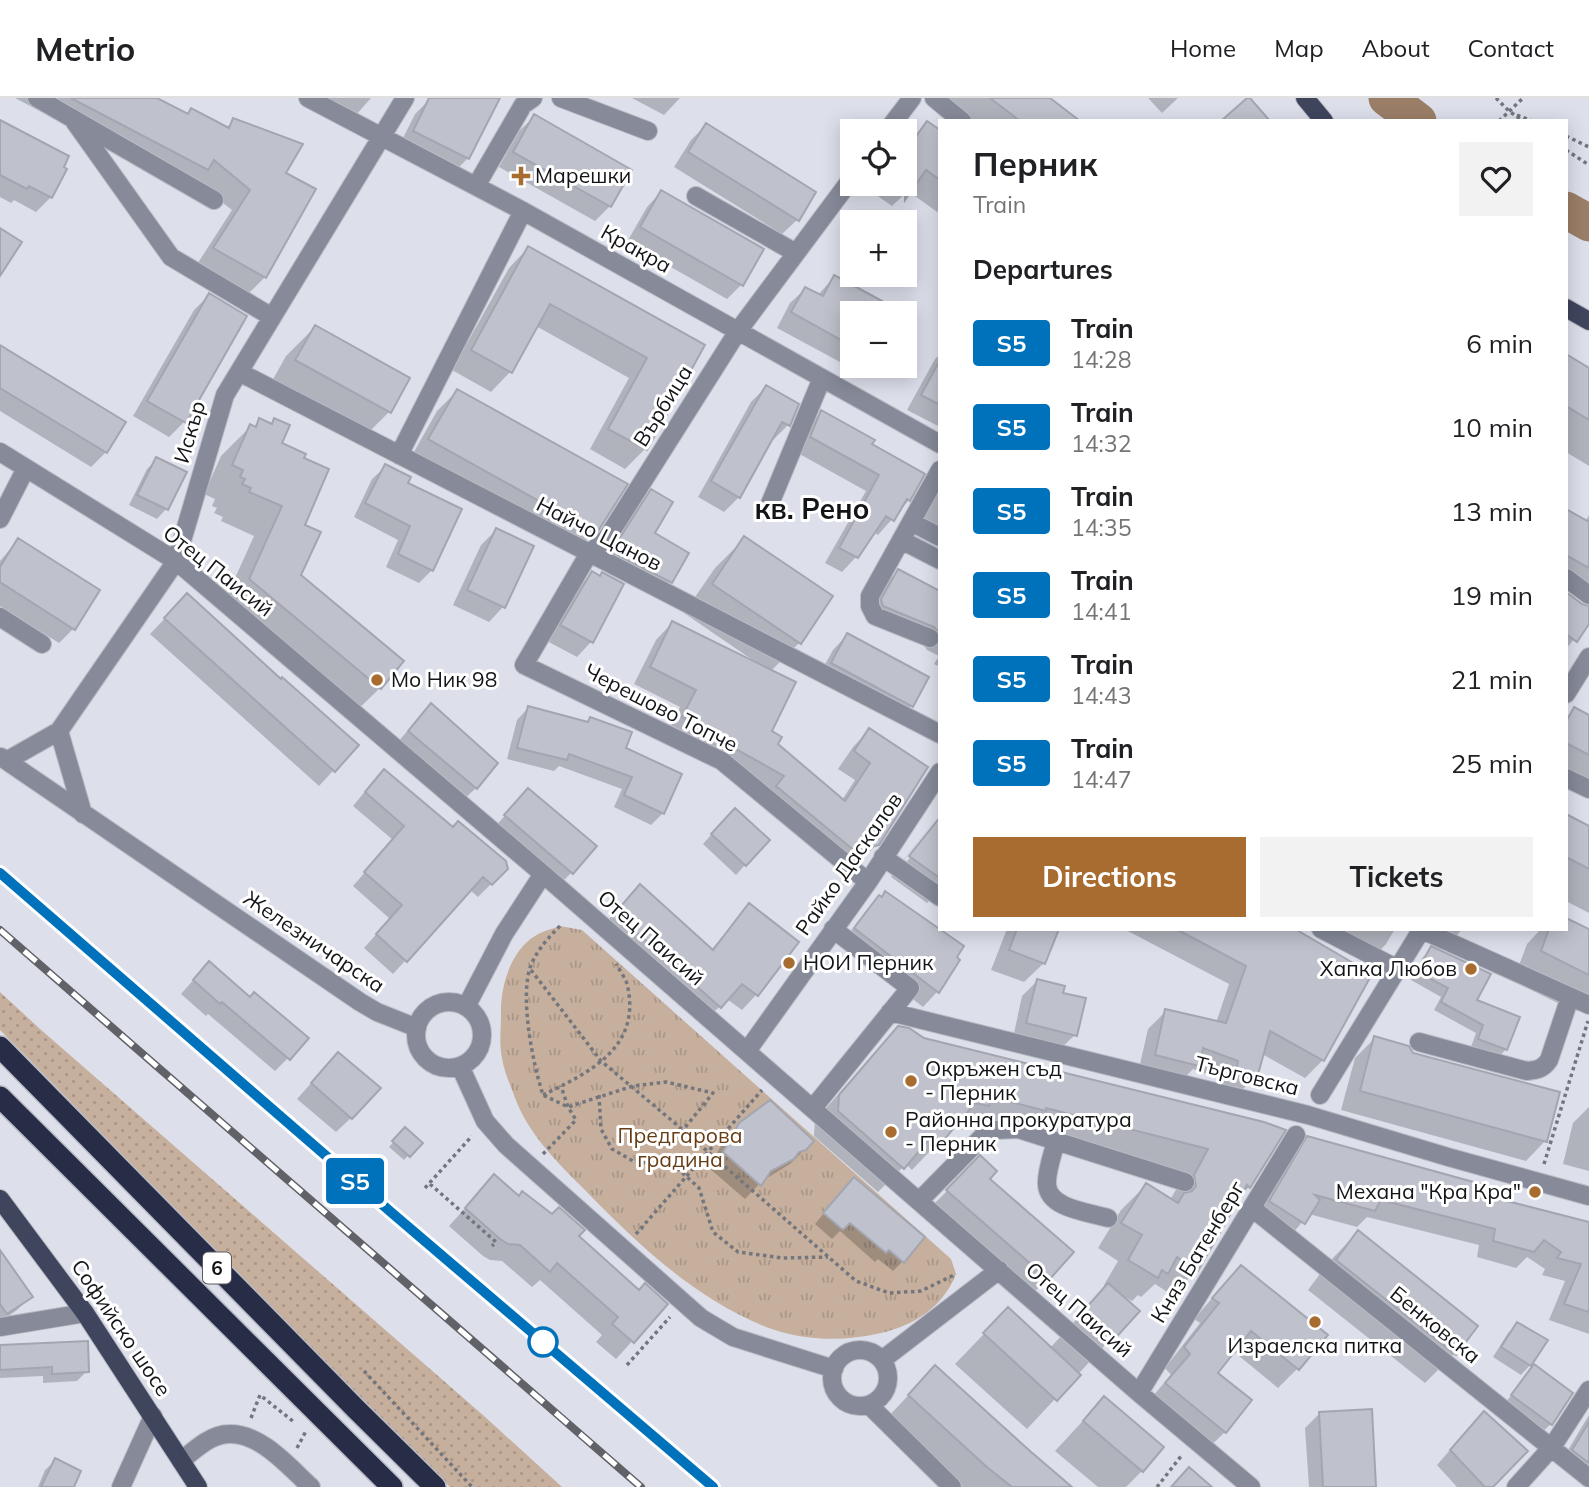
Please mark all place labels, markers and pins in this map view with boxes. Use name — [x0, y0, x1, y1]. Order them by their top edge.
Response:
place label: Марешки — [535, 162, 631, 188]
marker: Марешки — [513, 168, 529, 184]
place label: Мо Ник 98 — [391, 666, 497, 692]
marker: Мо Ник 98 — [369, 672, 385, 688]
place label: НОИ Перник — [803, 949, 934, 975]
marker: НОИ Перник — [781, 955, 797, 971]
place label: Хапка Любов — [1320, 955, 1457, 981]
marker: Хапка Любов — [1463, 961, 1479, 977]
place label: Окръжен съд - Перник — [925, 1055, 1062, 1105]
marker: Окръжен съд - Перник — [903, 1073, 919, 1089]
place label: Районна прокуратура - Перник — [905, 1106, 1132, 1156]
marker: Районна прокуратура - Перник — [883, 1124, 899, 1140]
place label: Механа "Кра Кра" — [1336, 1178, 1521, 1204]
marker: Механа "Кра Кра" — [1527, 1184, 1543, 1200]
marker: Израелска питка — [1307, 1314, 1323, 1330]
unlabelled marker — [528, 1327, 558, 1357]
place label: Израелска питка — [1228, 1332, 1402, 1358]

